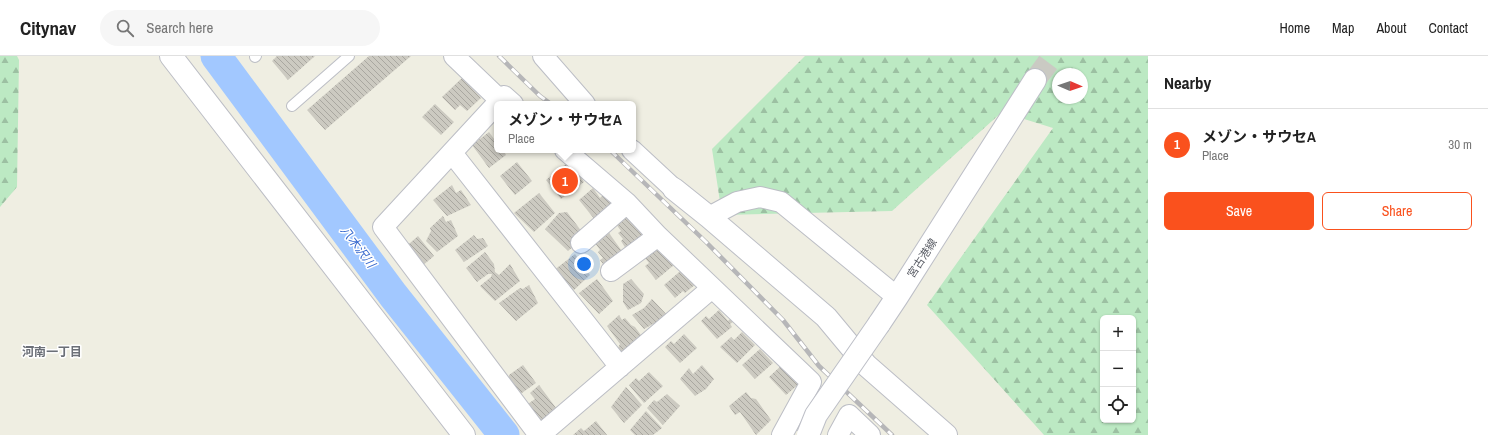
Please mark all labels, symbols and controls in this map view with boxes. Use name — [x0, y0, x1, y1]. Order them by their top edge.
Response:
search box — [100, 10, 380, 46]
text: Citynav — [20, 15, 76, 41]
icon: search — [114, 17, 136, 39]
text: Search here — [146, 17, 213, 38]
text: Home — [1279, 19, 1310, 37]
text: Map — [1332, 19, 1354, 37]
text: About — [1376, 19, 1406, 37]
text: Contact — [1428, 19, 1468, 37]
north arrow — [1052, 68, 1088, 104]
text: Nearby — [1164, 71, 1211, 94]
popup — [494, 101, 636, 153]
text: メゾン・サウセA — [508, 109, 622, 130]
text: メゾン・サウセA — [1202, 126, 1316, 147]
text: Place — [508, 130, 535, 147]
text: 1 — [1174, 136, 1180, 153]
text: 30 m — [1448, 136, 1472, 153]
text: Place — [1202, 147, 1229, 164]
pin: 1 — [552, 166, 578, 196]
button: Save — [1164, 192, 1314, 230]
button: Share — [1322, 192, 1472, 230]
water label: 八木沢川 — [337, 223, 380, 273]
street label: 宮古港線 — [904, 236, 940, 280]
your location — [574, 254, 594, 274]
map controls — [1100, 315, 1136, 423]
button: + — [1100, 315, 1136, 351]
district label: 河南一丁目 — [22, 344, 82, 360]
button: − — [1100, 351, 1136, 387]
button: locate — [1100, 387, 1136, 423]

